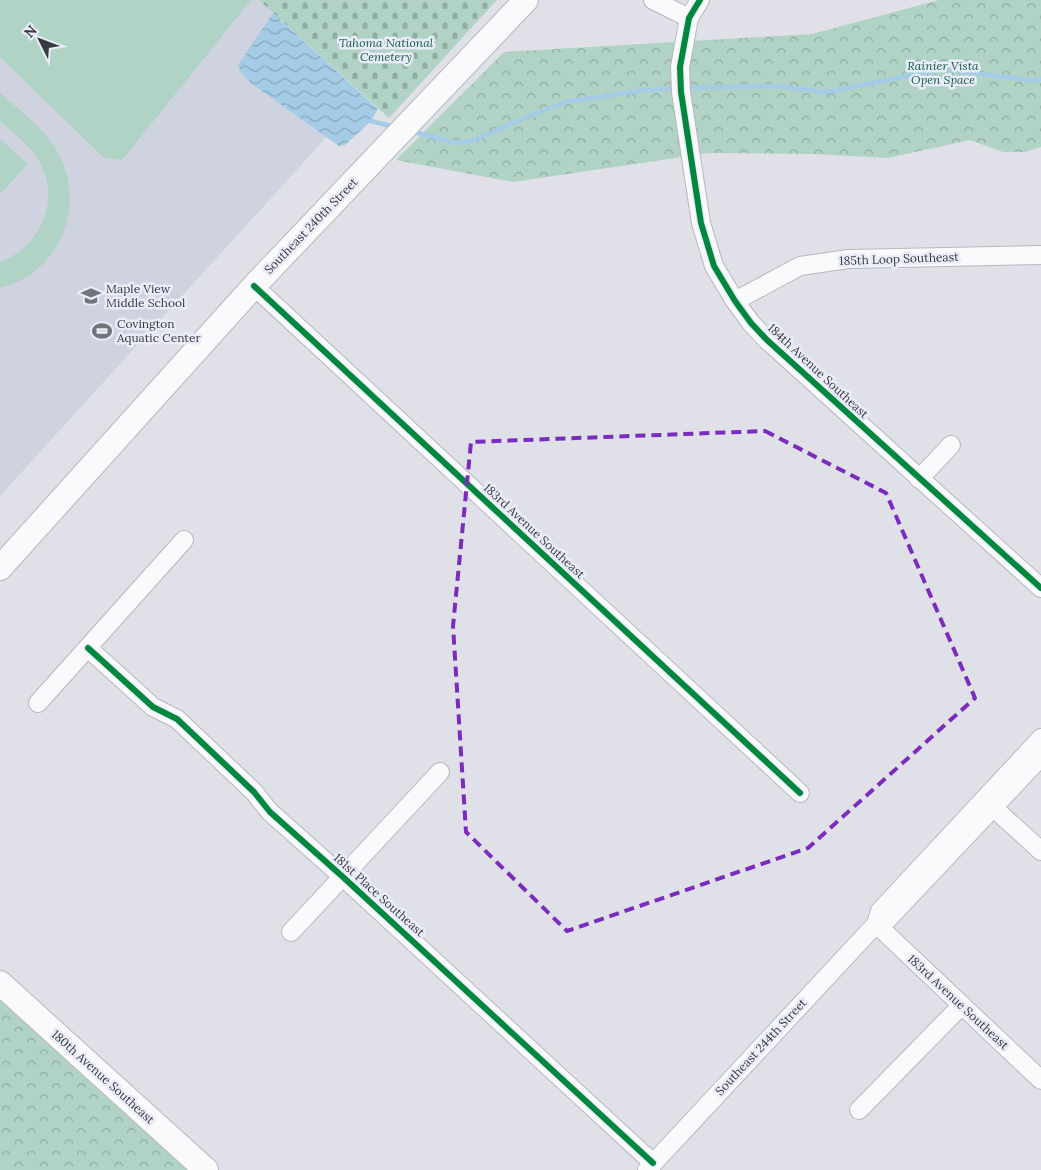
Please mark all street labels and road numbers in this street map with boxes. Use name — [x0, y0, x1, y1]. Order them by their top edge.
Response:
street label: Southeast 240th Street — [261, 174, 361, 277]
street label: 185th Loop Southeast — [839, 249, 959, 268]
street label: 184th Avenue Southeast — [765, 320, 872, 421]
street label: 183rd Avenue Southeast — [481, 480, 588, 582]
street label: 181st Place Southeast — [331, 850, 428, 940]
street label: 183rd Avenue Southeast — [905, 951, 1012, 1053]
street label: Southeast 244th Street — [712, 995, 810, 1098]
street label: 180th Avenue Southeast — [49, 1027, 158, 1127]

